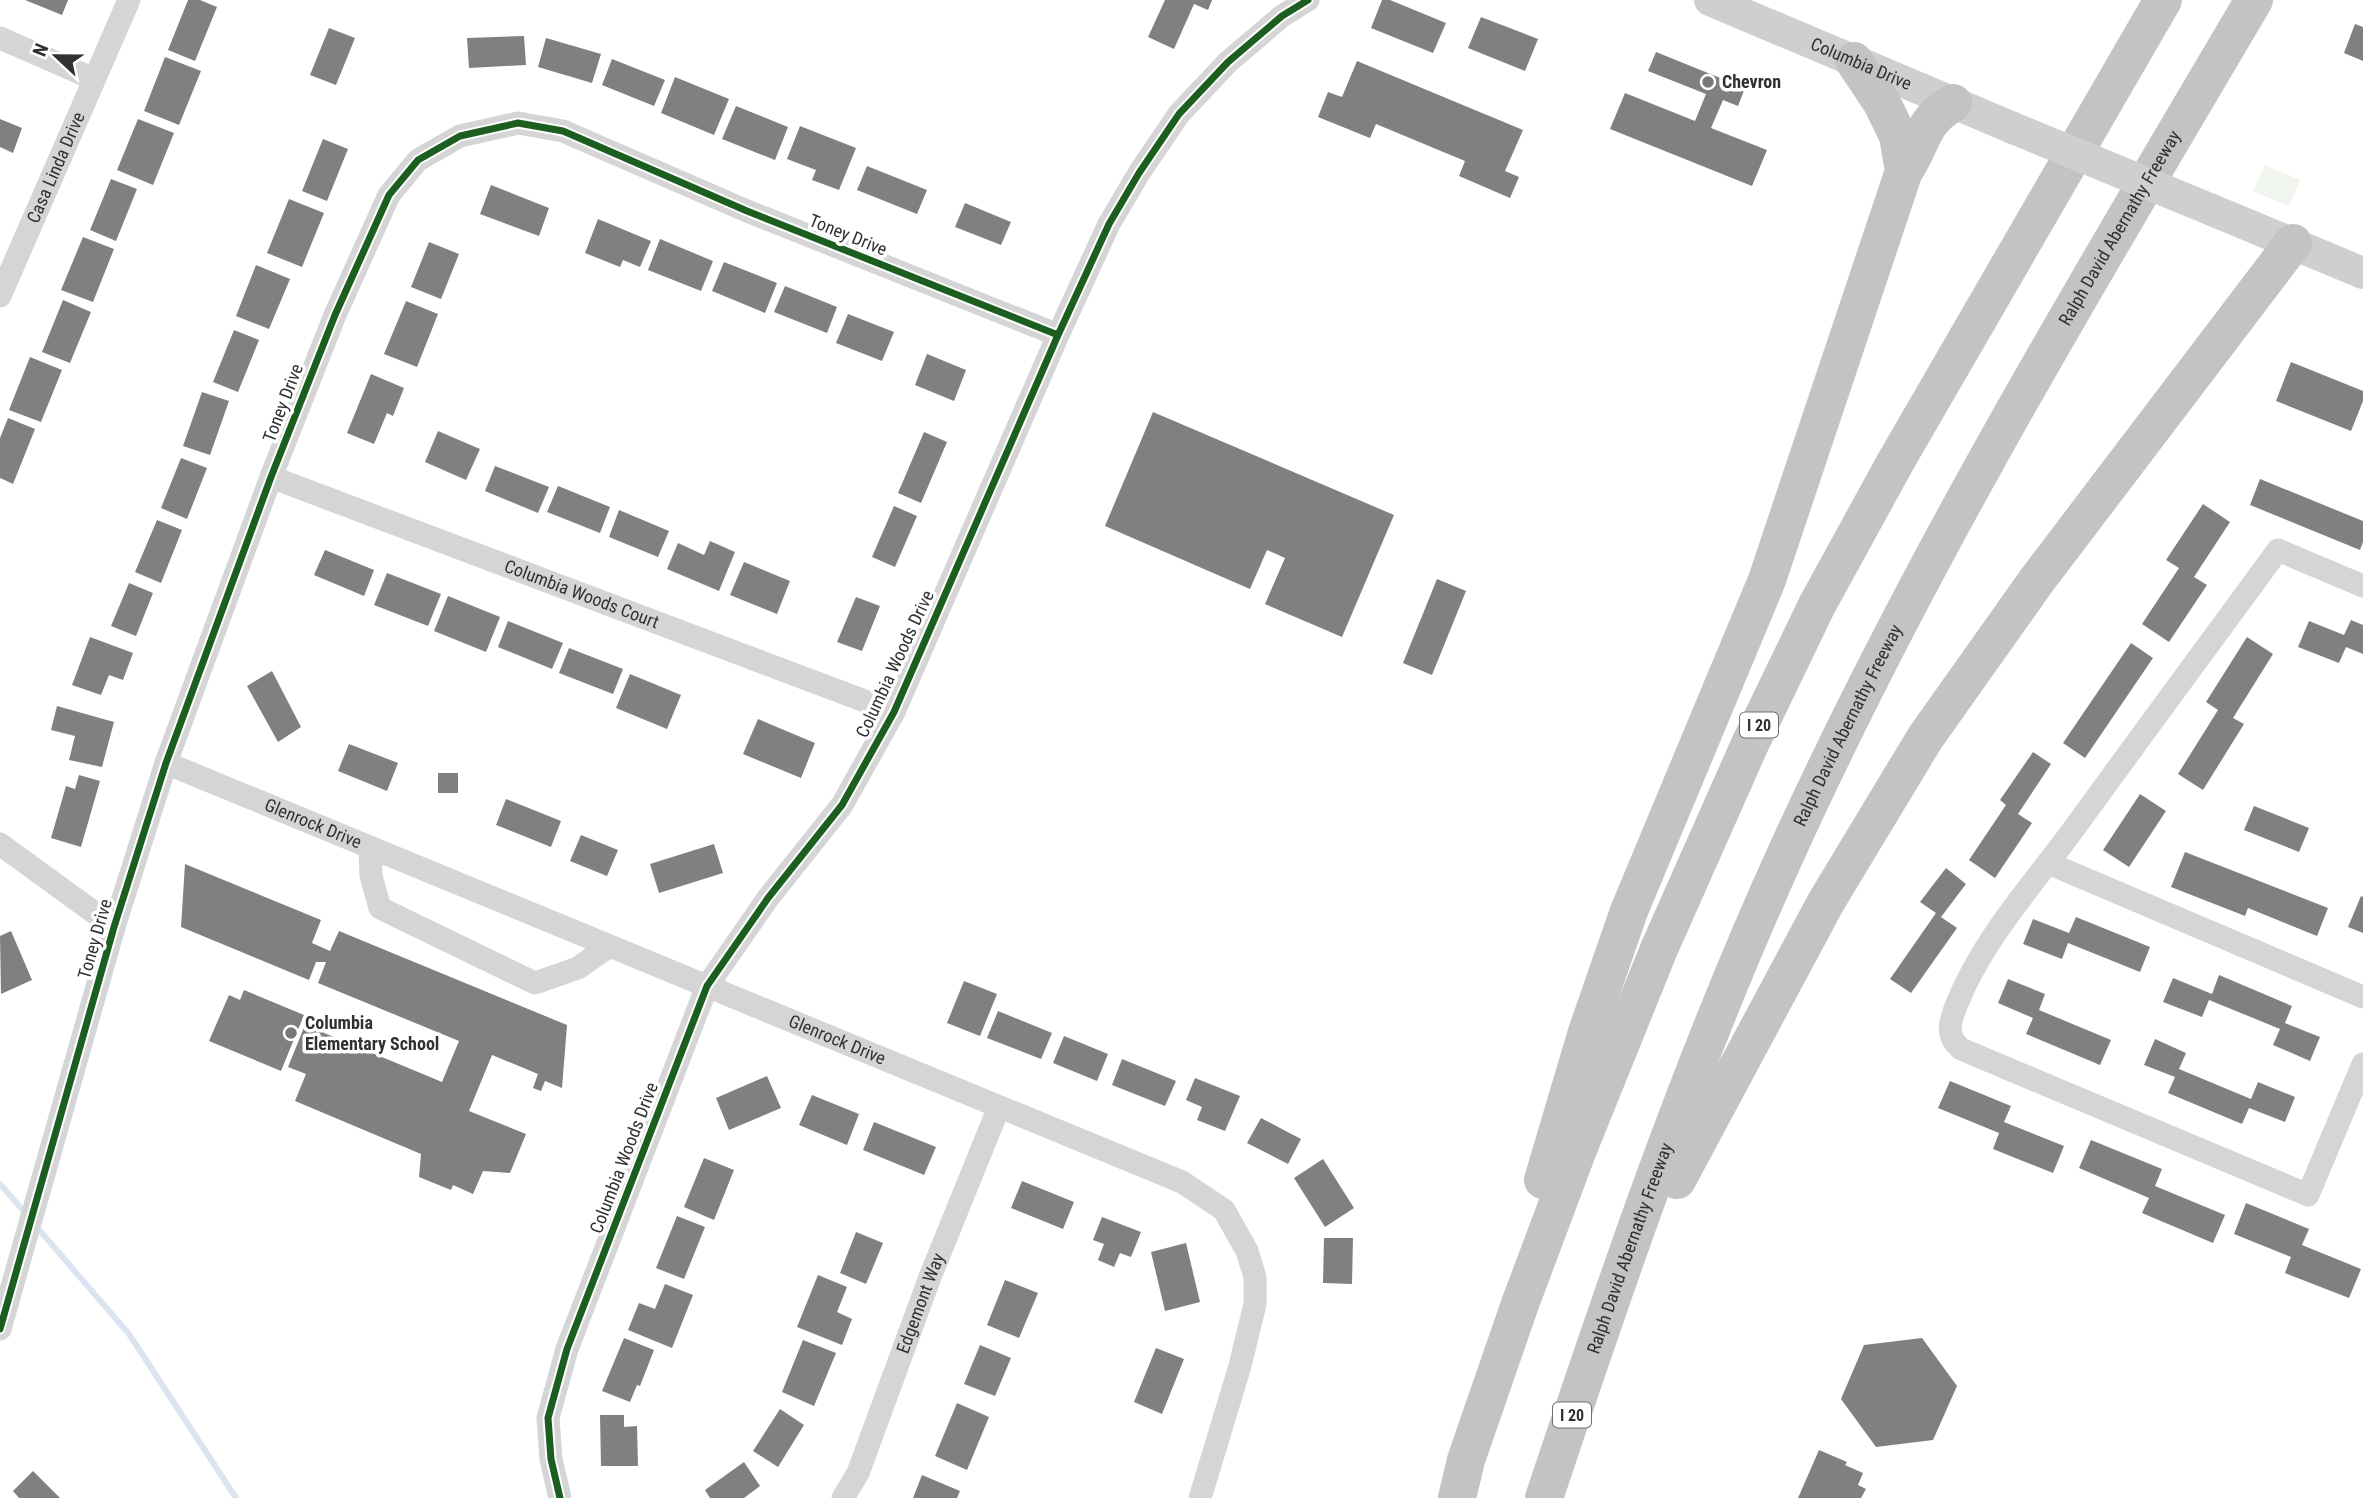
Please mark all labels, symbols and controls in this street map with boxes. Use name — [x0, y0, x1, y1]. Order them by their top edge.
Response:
north arrow — [21, 21, 91, 91]
street label: Columbia Drive — [1808, 33, 1915, 94]
text: N — [28, 40, 54, 60]
place label: Chevron — [1722, 71, 1781, 92]
marker: Chevron — [1700, 74, 1716, 90]
street label: Casa Linda Drive — [22, 109, 89, 226]
street label: Ralph David Abernathy Freeway — [2054, 126, 2185, 329]
street label: Toney Drive — [806, 209, 890, 260]
street label: Toney Drive — [258, 361, 307, 445]
street label: Columbia Woods Court — [502, 555, 662, 632]
street label: Columbia Woods Drive — [851, 587, 938, 741]
street label: Ralph David Abernathy Freeway — [1789, 620, 1906, 829]
road number: I 20 — [1740, 712, 1778, 738]
street label: Glenrock Drive — [262, 794, 365, 852]
street label: Toney Drive — [73, 896, 116, 981]
street label: Glenrock Drive — [786, 1010, 889, 1069]
place label: Columbia Elementary School — [305, 1012, 439, 1054]
marker: Columbia Elementary School — [283, 1025, 299, 1041]
street label: Columbia Woods Drive — [585, 1079, 662, 1236]
street label: Ralph David Abernathy Freeway — [1582, 1139, 1677, 1356]
street label: Edgemont Way — [892, 1250, 949, 1356]
road number: I 20 — [1553, 1402, 1591, 1428]

